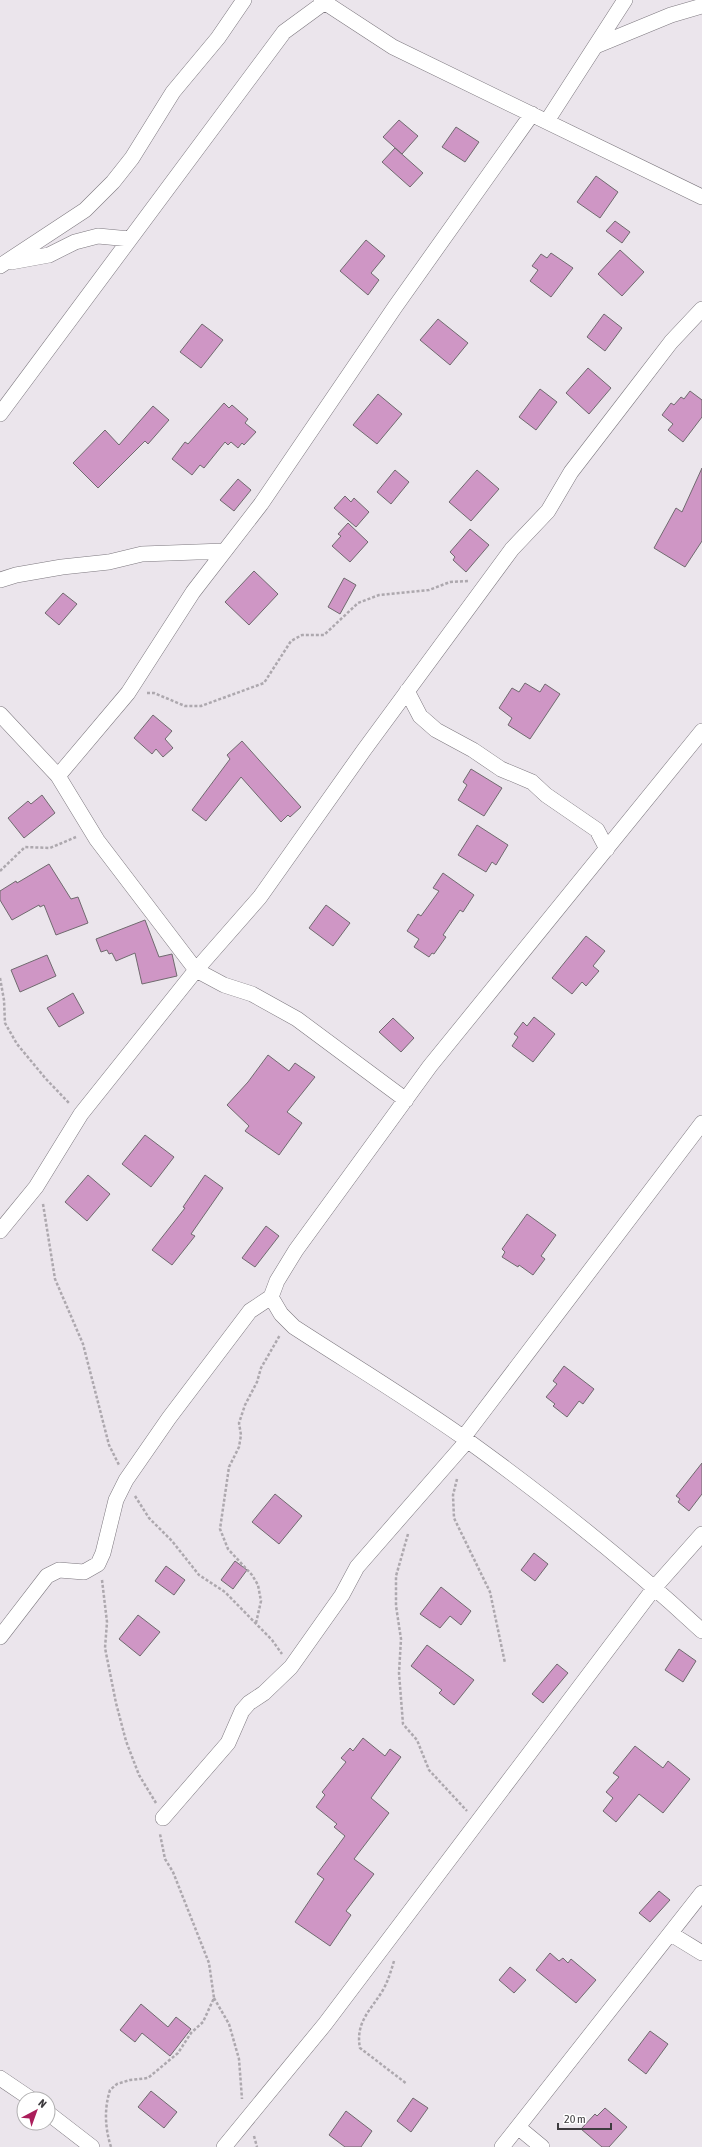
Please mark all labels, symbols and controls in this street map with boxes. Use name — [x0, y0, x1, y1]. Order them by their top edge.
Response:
north arrow — [16, 2091, 56, 2131]
text: N — [36, 2097, 49, 2110]
scale bar — [558, 2105, 611, 2131]
text: 20 m — [564, 2112, 586, 2126]

